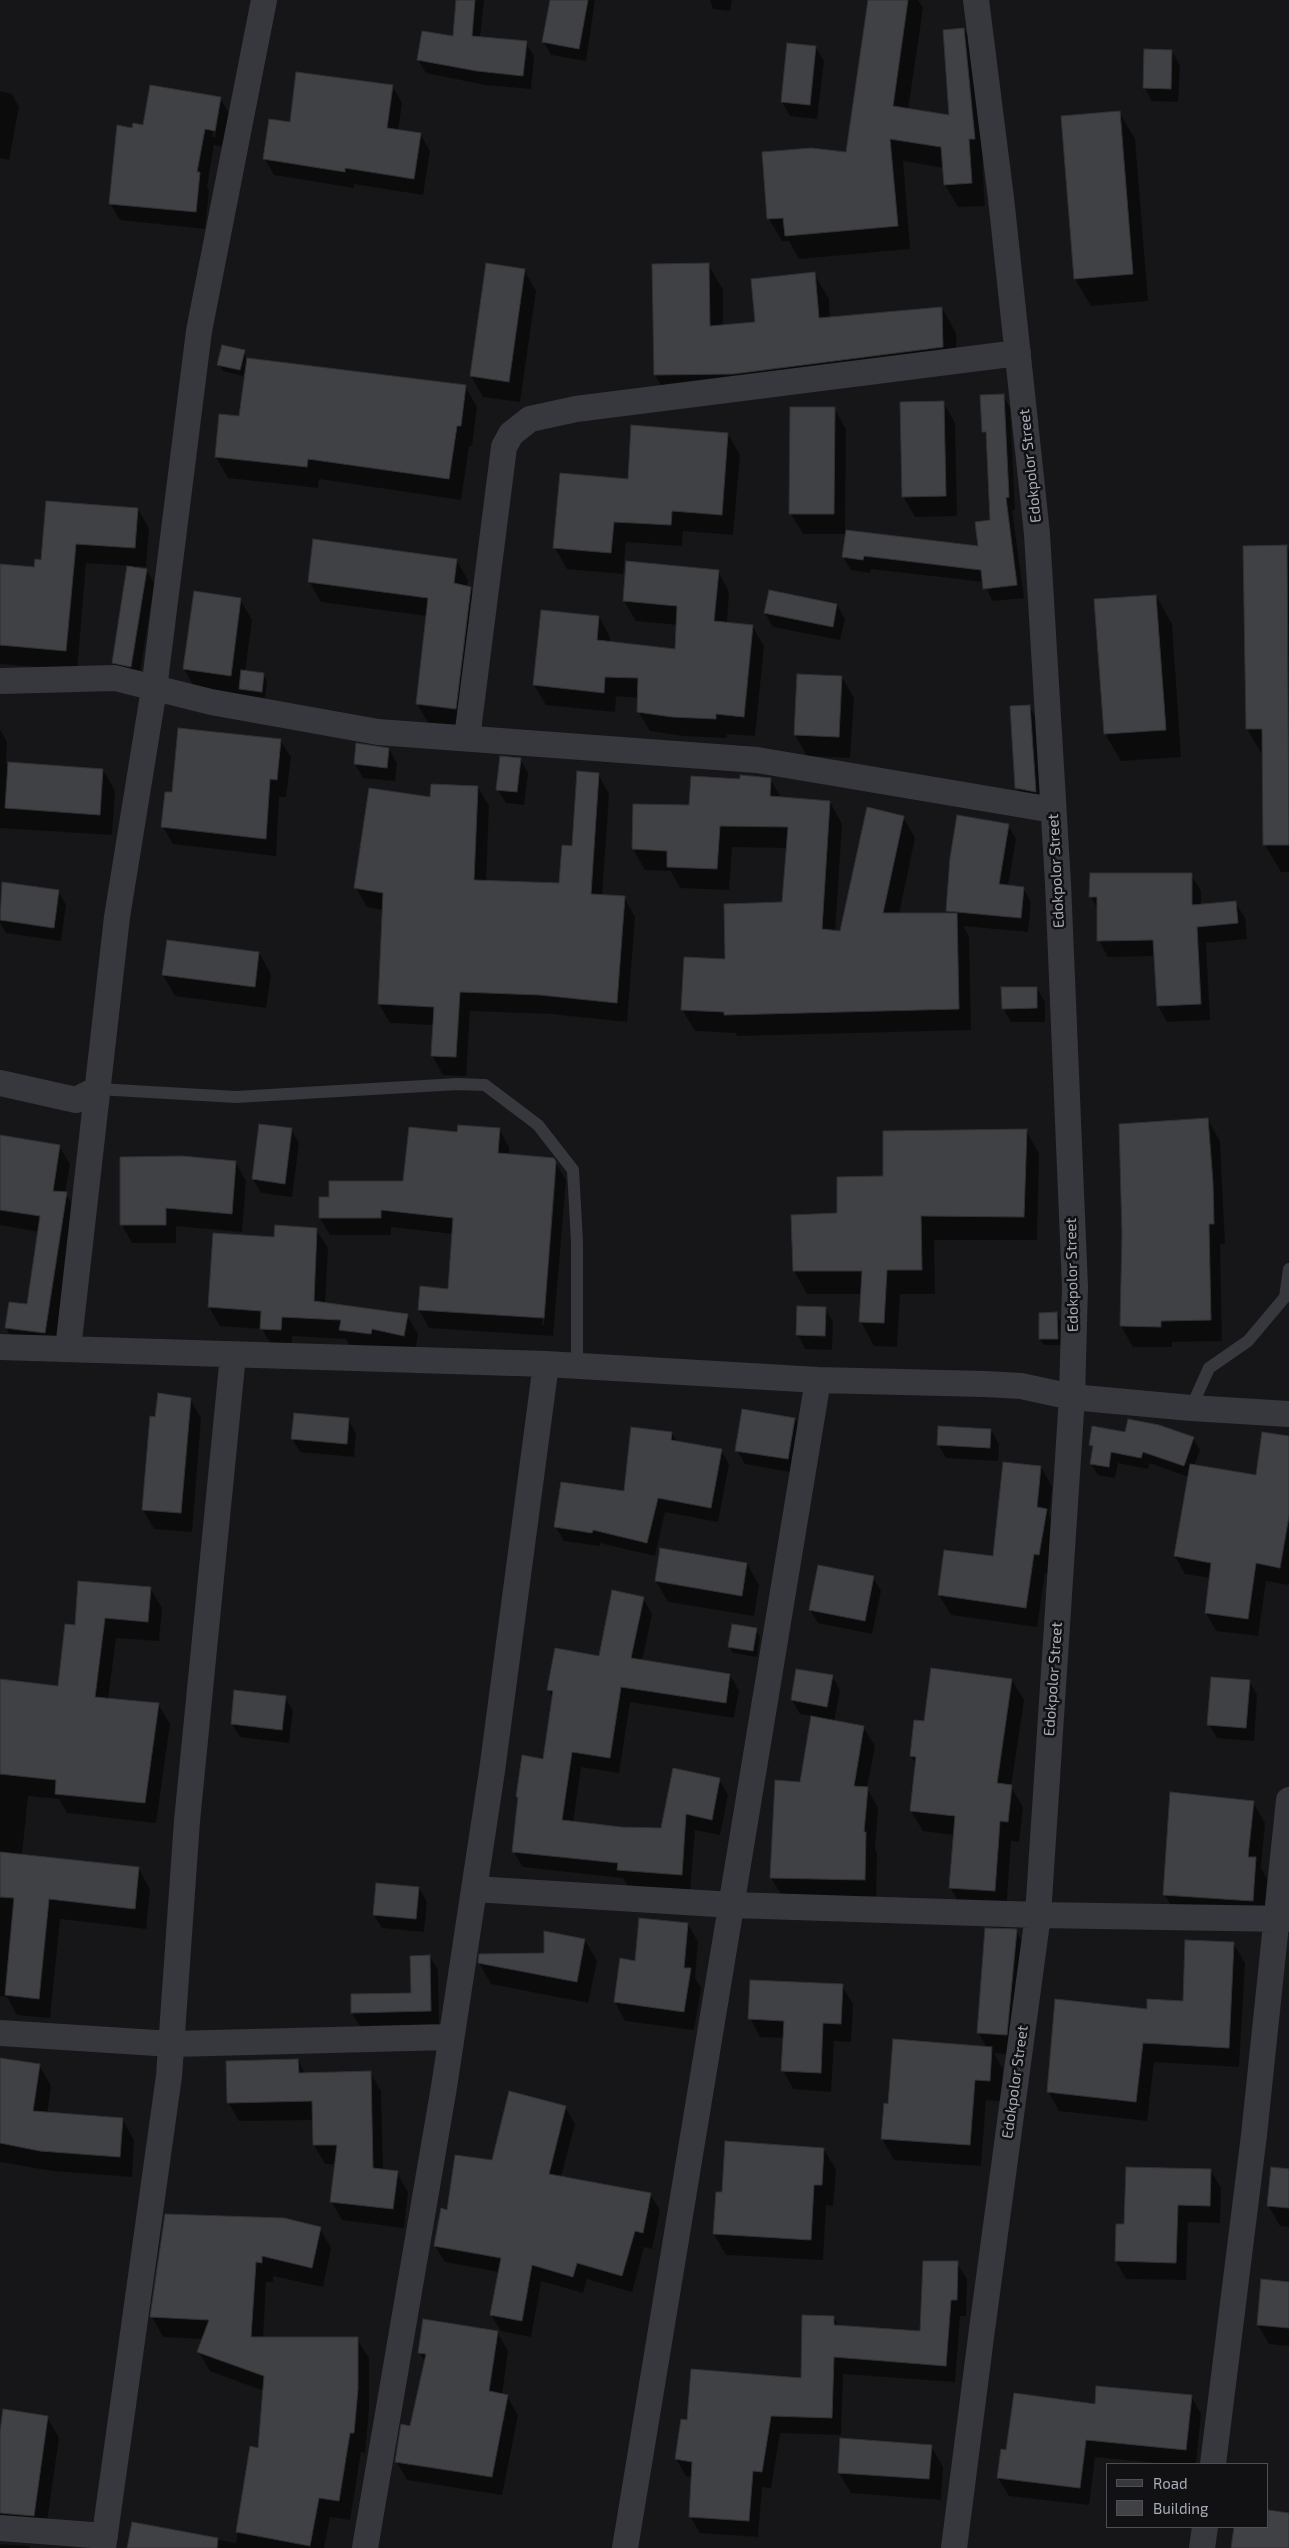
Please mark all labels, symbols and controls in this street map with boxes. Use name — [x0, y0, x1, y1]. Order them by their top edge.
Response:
street label: Edokpolor Street — [1015, 408, 1045, 524]
street label: Edokpolor Street — [1044, 813, 1068, 929]
street label: Edokpolor Street — [1062, 1218, 1082, 1332]
street label: Edokpolor Street — [1040, 1621, 1066, 1737]
street label: Edokpolor Street — [998, 2024, 1032, 2140]
legend — [1106, 2463, 1269, 2528]
text: Road — [1153, 2474, 1188, 2492]
text: Building — [1153, 2499, 1208, 2517]

